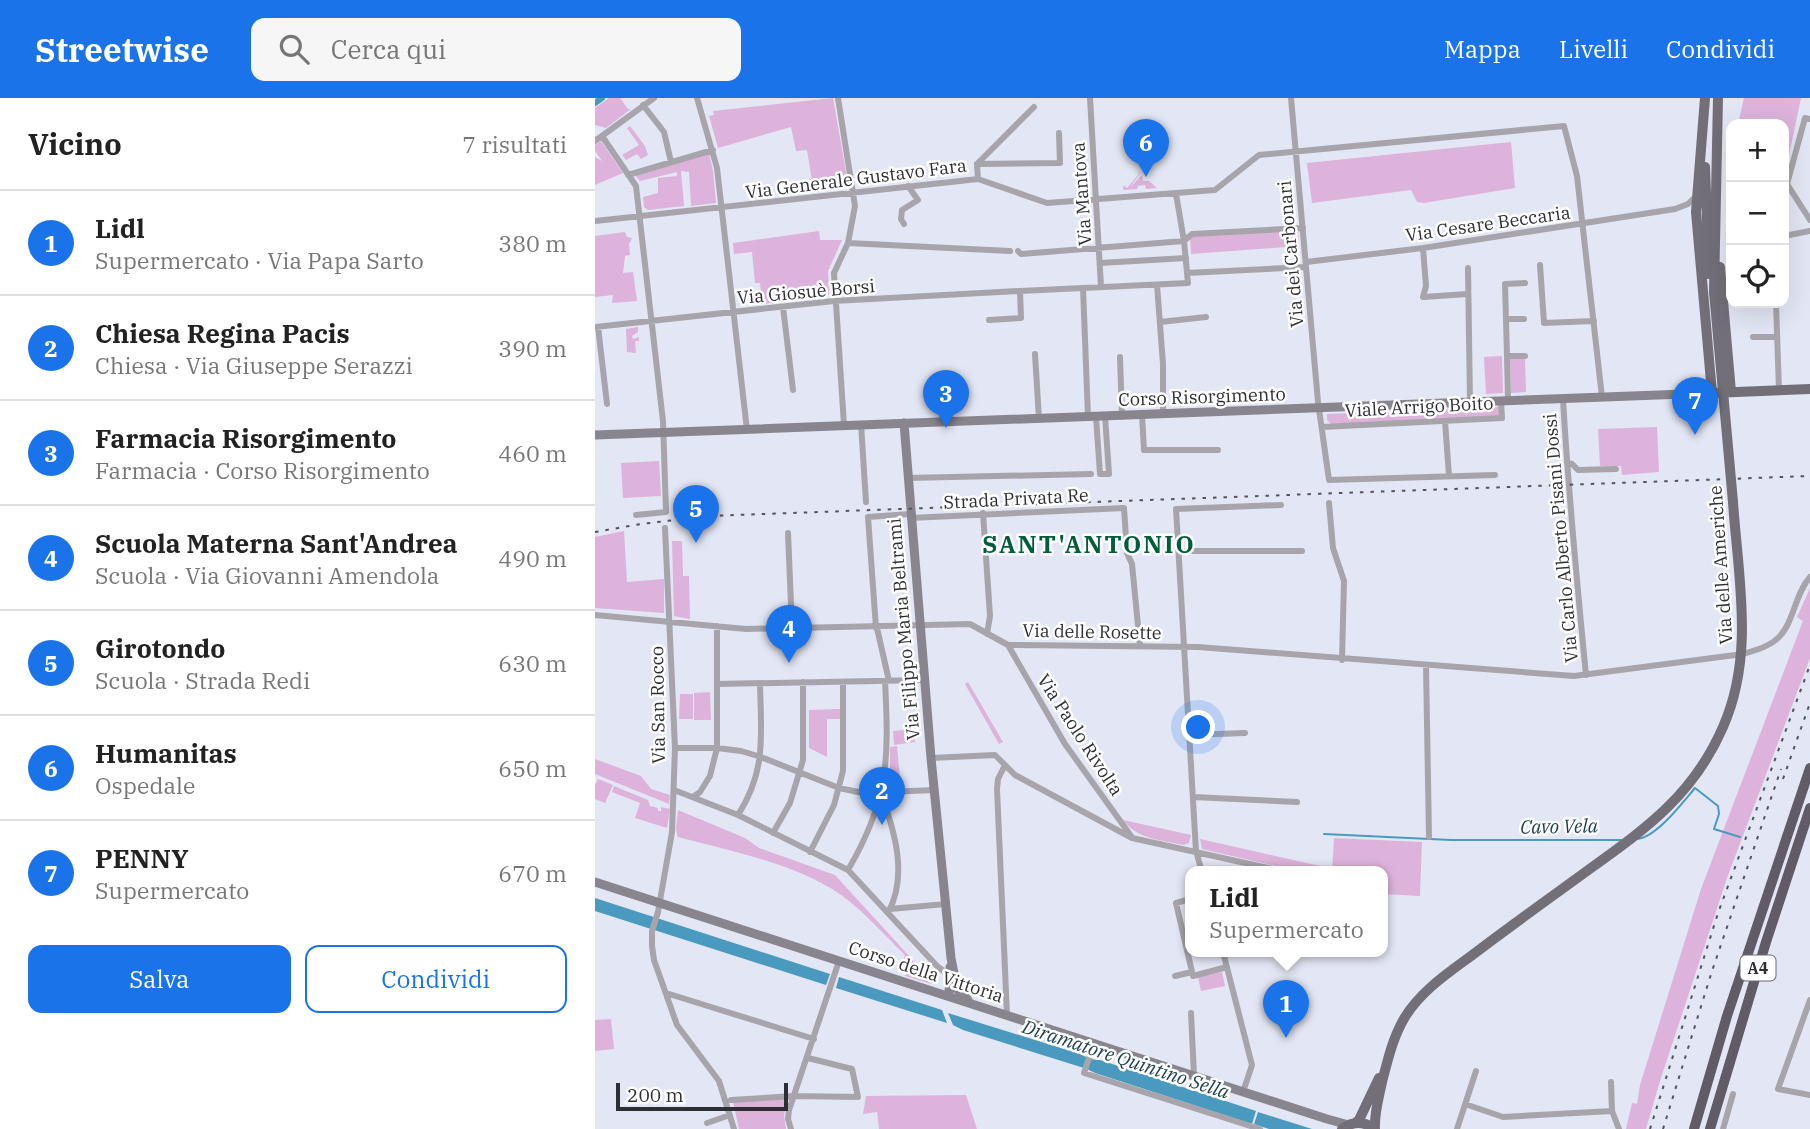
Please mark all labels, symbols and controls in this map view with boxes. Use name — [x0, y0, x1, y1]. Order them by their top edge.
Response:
search box — [251, 18, 741, 81]
text: Streetwise — [35, 28, 209, 71]
icon: search — [275, 30, 313, 68]
text: Cerca qui — [331, 32, 446, 66]
text: Mappa — [1444, 33, 1521, 65]
text: Livelli — [1559, 33, 1628, 65]
text: Condividi — [1666, 33, 1775, 65]
pin: 6 — [1123, 119, 1169, 177]
map controls — [1726, 119, 1789, 308]
button: + — [1726, 119, 1789, 182]
text: Vicino — [28, 124, 122, 163]
text: 7 risultati — [462, 129, 567, 159]
street label: Via Mantova — [1066, 141, 1097, 247]
street label: Via Generale Gustavo Fara — [744, 153, 968, 203]
street label: Via dei Carbonari — [1273, 179, 1308, 328]
button: − — [1726, 182, 1789, 245]
street label: Via Cesare Beccaria — [1404, 201, 1572, 246]
text: Lidl — [95, 211, 145, 245]
text: 1 — [44, 228, 58, 258]
text: 380 m — [498, 228, 567, 258]
text: Supermercato · Via Papa Sarto — [95, 245, 424, 275]
button: locate — [1726, 245, 1789, 308]
street label: Via Giosuè Borsi — [736, 274, 876, 309]
text: Chiesa Regina Pacis — [95, 316, 350, 350]
text: 2 — [44, 333, 58, 363]
text: 390 m — [498, 333, 567, 363]
text: Chiesa · Via Giuseppe Serazzi — [95, 350, 413, 380]
pin: 3 — [923, 370, 969, 428]
pin: 7 — [1672, 377, 1718, 435]
street label: Corso Risorgimento — [1118, 382, 1286, 411]
street label: Viale Arrigo Boito — [1344, 391, 1494, 422]
street label: Via Carlo Alberto Pisani Dossi — [1538, 412, 1583, 664]
text: Farmacia Risorgimento — [95, 421, 396, 455]
text: 3 — [44, 438, 58, 468]
text: 460 m — [498, 438, 567, 468]
text: Farmacia · Corso Risorgimento — [95, 455, 430, 485]
street label: Strada Privata Re — [943, 483, 1089, 514]
pin: 5 — [673, 485, 719, 543]
street label: Via delle Americhe — [1703, 485, 1738, 645]
street label: Via Filippo Maria Beltrami — [882, 517, 925, 741]
text: Scuola Materna Sant'Andrea — [95, 526, 458, 560]
district label: SANT'ANTONIO — [982, 528, 1196, 560]
text: 4 — [44, 543, 58, 573]
text: 490 m — [498, 543, 567, 573]
text: Scuola · Via Giovanni Amendola — [95, 560, 439, 590]
pin: 4 — [766, 605, 812, 663]
street label: Via delle Rosette — [1022, 619, 1162, 644]
text: Girotondo — [95, 631, 225, 665]
street label: Via San Rocco — [645, 646, 670, 764]
text: 5 — [44, 648, 58, 678]
text: 630 m — [498, 648, 567, 678]
text: Scuola · Strada Redi — [95, 665, 310, 695]
street label: Via Paolo Rivolta — [1032, 669, 1129, 800]
your location — [1181, 710, 1215, 744]
text: Humanitas — [95, 736, 237, 770]
text: 6 — [44, 753, 58, 783]
text: 650 m — [498, 753, 567, 783]
pin: 2 — [859, 767, 905, 825]
text: Ospedale — [95, 770, 195, 800]
water label: Cavo Vela — [1520, 813, 1599, 839]
text: PENNY — [95, 841, 189, 875]
text: 7 — [44, 858, 58, 888]
text: 670 m — [498, 858, 567, 888]
popup — [1185, 866, 1388, 957]
text: Supermercato — [95, 875, 249, 905]
text: Lidl — [1209, 880, 1259, 914]
text: Supermercato — [1209, 914, 1364, 944]
street label: Corso della Vittoria — [846, 936, 1007, 1007]
button: Salva — [28, 945, 291, 1013]
button: Condividi — [305, 945, 567, 1013]
road number: A4 — [1741, 956, 1775, 981]
pin: 1 — [1263, 980, 1309, 1038]
water label: Diramatore Quintino Sella — [1019, 1014, 1233, 1104]
scale bar — [616, 1080, 787, 1112]
text: 200 m — [627, 1083, 684, 1107]

